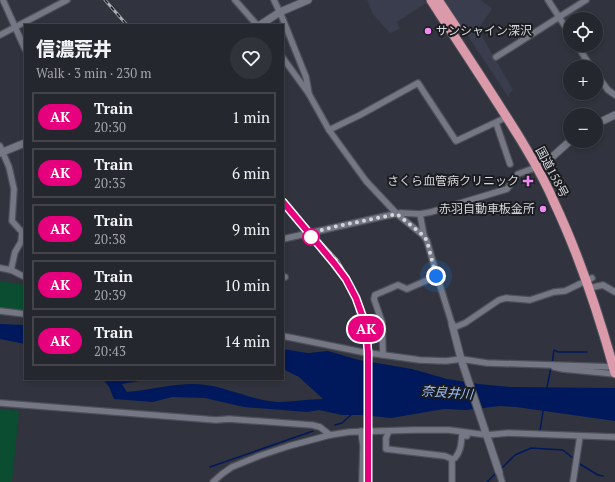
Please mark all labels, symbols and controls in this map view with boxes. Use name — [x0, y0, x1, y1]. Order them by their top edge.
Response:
map controls — [563, 12, 603, 148]
button: locate — [563, 12, 603, 52]
place label: サンシャイン深沢 — [436, 23, 532, 38]
marker: サンシャイン深沢 — [423, 26, 433, 36]
text: 信濃荒井 — [36, 36, 112, 61]
button: heart — [230, 37, 272, 79]
button: + — [563, 60, 603, 100]
text: Walk · 3 min · 230 m — [36, 64, 151, 82]
text: Train — [94, 98, 133, 118]
text: AK — [50, 107, 70, 126]
text: 1 min — [232, 107, 270, 127]
button: − — [563, 108, 603, 148]
text: 20:30 — [94, 118, 126, 136]
street label: 国道158号 — [533, 144, 572, 200]
text: Train — [94, 154, 133, 174]
text: AK — [50, 163, 70, 182]
text: 6 min — [232, 163, 270, 183]
place label: さくら血管病クリニック — [387, 173, 519, 188]
text: 20:35 — [94, 174, 126, 192]
marker: さくら血管病クリニック — [522, 175, 534, 187]
place label: 赤羽自動車板金所 — [439, 201, 535, 216]
marker: 赤羽自動車板金所 — [538, 204, 548, 214]
text: Train — [94, 210, 133, 230]
text: AK — [50, 219, 70, 238]
text: 9 min — [232, 219, 270, 239]
unlabelled marker — [302, 228, 320, 246]
text: 20:38 — [94, 230, 126, 248]
text: Train — [94, 266, 133, 286]
your location — [426, 266, 446, 286]
text: AK — [50, 275, 70, 294]
text: 10 min — [224, 275, 270, 295]
text: 20:39 — [94, 286, 126, 304]
line badge: AK — [348, 316, 384, 342]
text: AK — [356, 319, 376, 338]
text: Train — [94, 322, 133, 342]
text: AK — [50, 331, 70, 350]
text: 14 min — [224, 331, 270, 351]
text: 20:43 — [94, 342, 126, 360]
water label: 奈良井川 — [420, 381, 476, 403]

